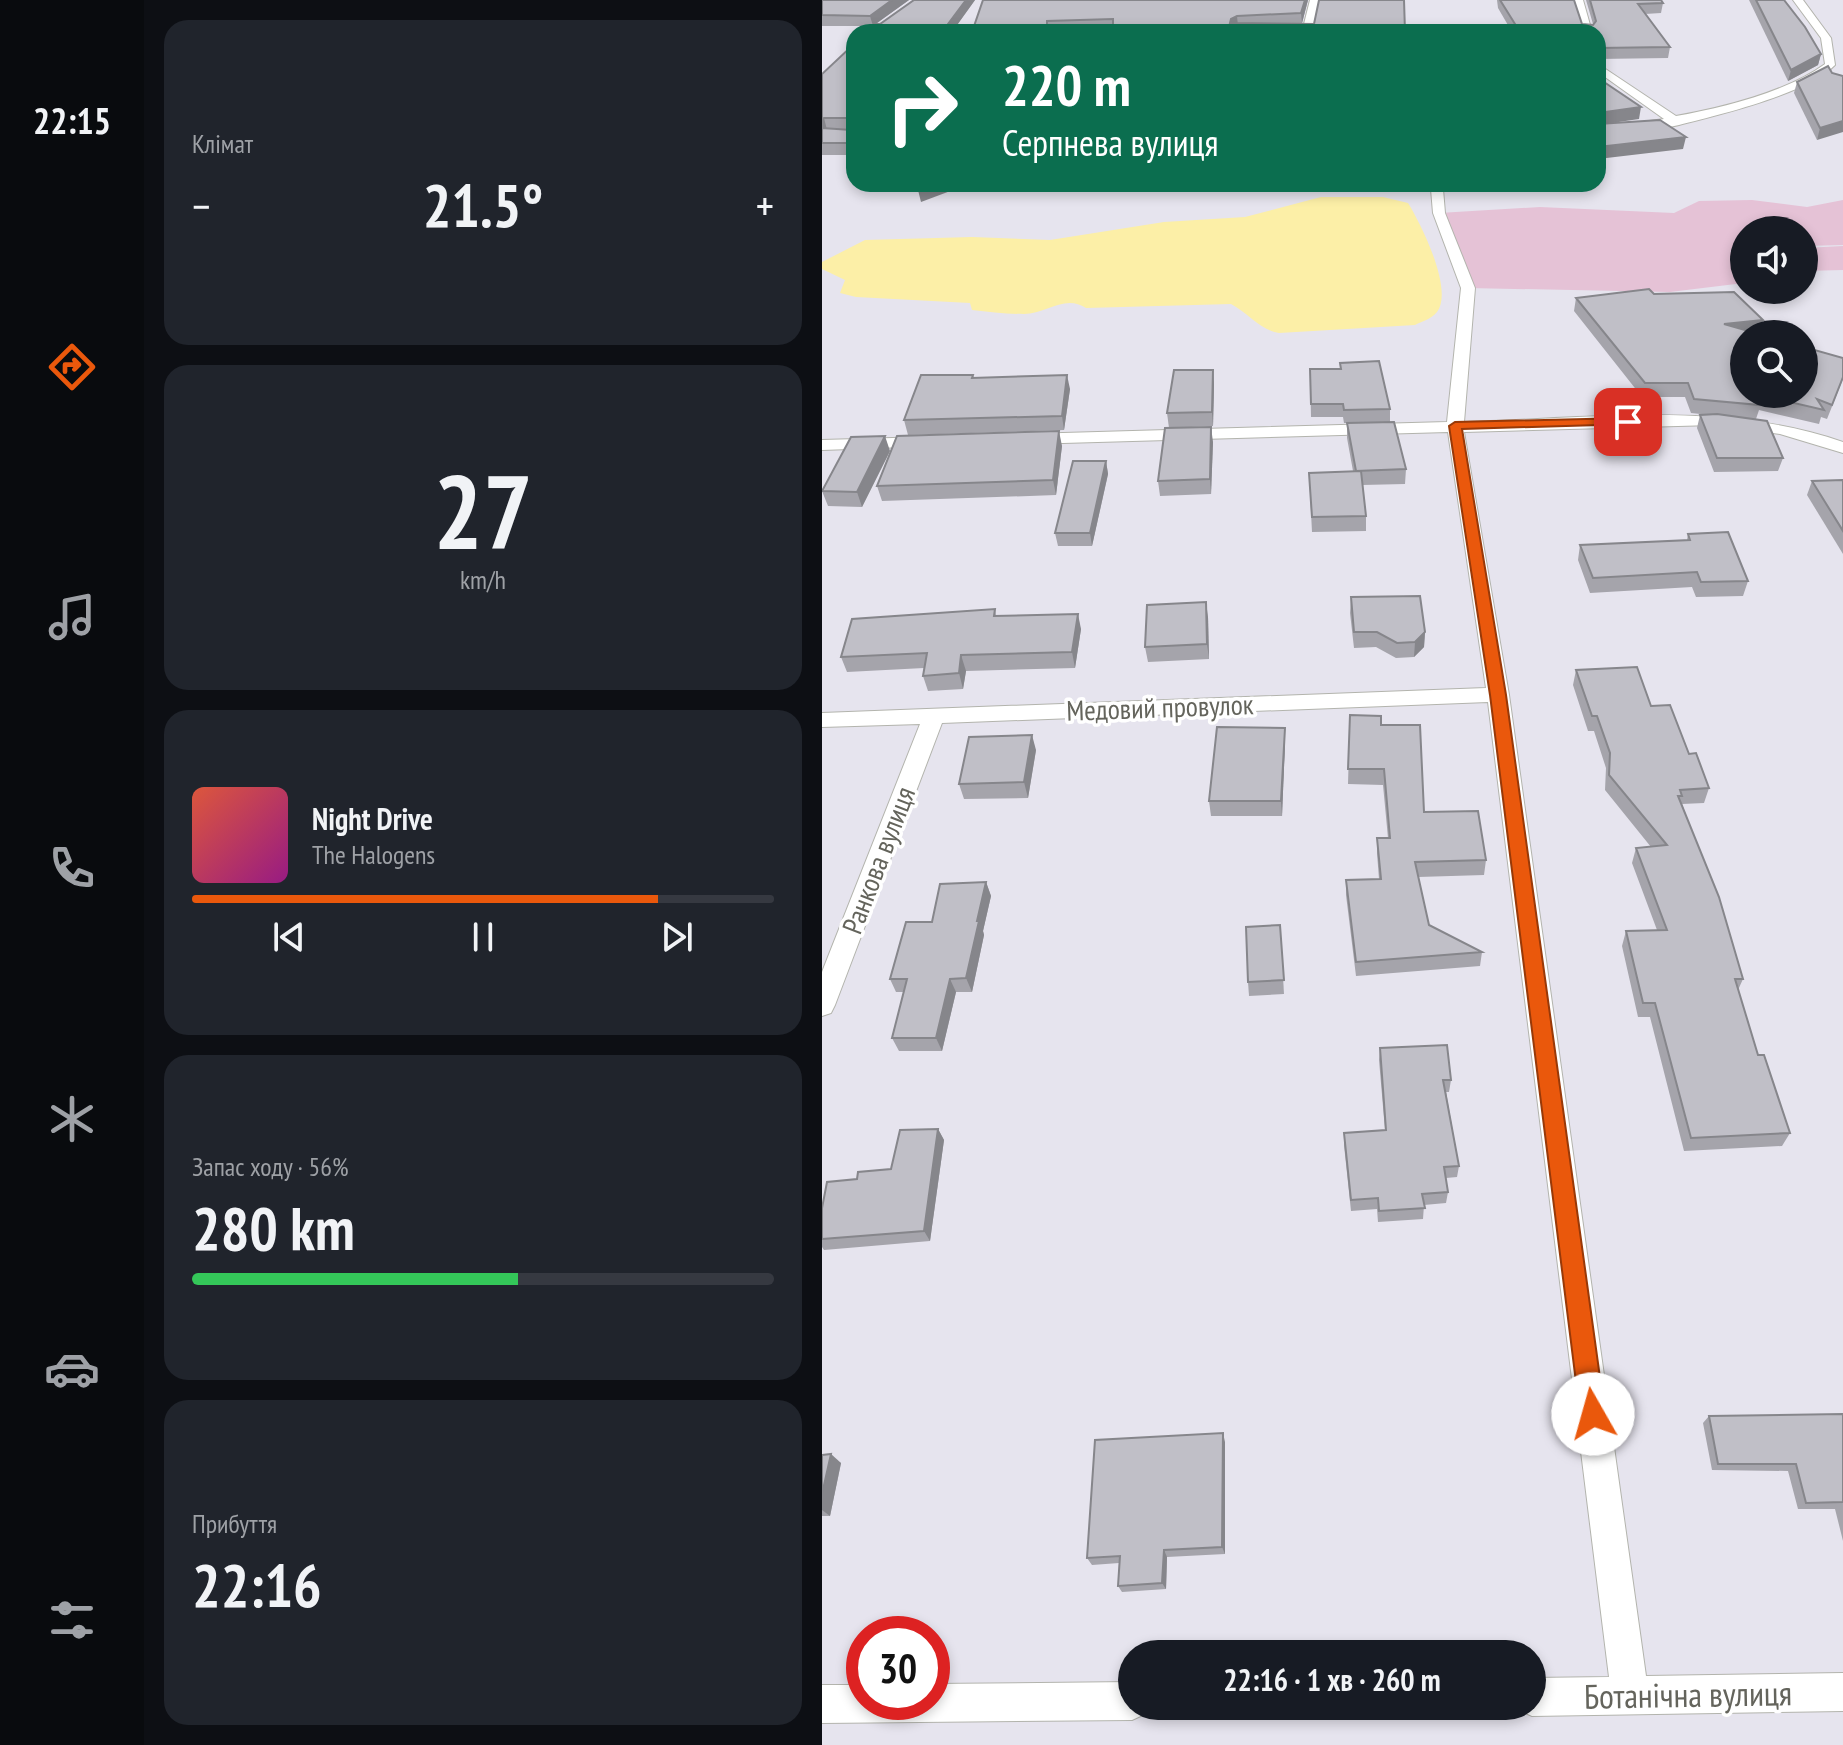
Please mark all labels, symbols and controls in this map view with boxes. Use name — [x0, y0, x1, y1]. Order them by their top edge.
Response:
text: 220 m — [1002, 49, 1131, 121]
icon: right — [870, 56, 974, 160]
text: 22:15 — [33, 97, 111, 144]
text: Серпнева вулиця — [1002, 119, 1218, 166]
text: Клімат — [192, 127, 253, 160]
text: 21.5° — [423, 166, 543, 244]
text: − — [192, 177, 210, 234]
text: + — [756, 177, 774, 234]
map controls — [1730, 216, 1818, 408]
button: sound — [1730, 216, 1818, 304]
button: search — [1730, 320, 1818, 408]
icon: directions — [44, 339, 100, 395]
pin — [1594, 388, 1662, 456]
icon: arrive — [1606, 400, 1650, 444]
text: 27 — [433, 443, 533, 578]
text: km/h — [460, 563, 506, 596]
icon: music — [44, 589, 100, 645]
street label: Медовий провулок — [1066, 685, 1254, 729]
street label: Ранкова вулиця — [833, 781, 923, 939]
text: Night Drive — [312, 799, 433, 838]
text: The Halogens — [312, 838, 435, 871]
icon: phone — [44, 840, 100, 896]
icon: previous — [267, 915, 311, 959]
icon: pause — [461, 915, 505, 959]
icon: next — [655, 915, 699, 959]
icon: climate — [44, 1091, 100, 1147]
text: Запас ходу · 56% — [192, 1150, 349, 1183]
text: 280 km — [192, 1189, 355, 1267]
icon: car — [44, 1341, 100, 1397]
position arrow — [1551, 1372, 1635, 1456]
text: Прибуття — [192, 1507, 277, 1540]
text: 22:16 — [192, 1546, 322, 1624]
icon: filters — [44, 1592, 100, 1648]
speed limit sign: 30 — [846, 1616, 950, 1720]
text: 22:16 · 1 хв · 260 m — [1223, 1660, 1441, 1699]
street label: Ботанічна вулиця — [1584, 1670, 1792, 1718]

